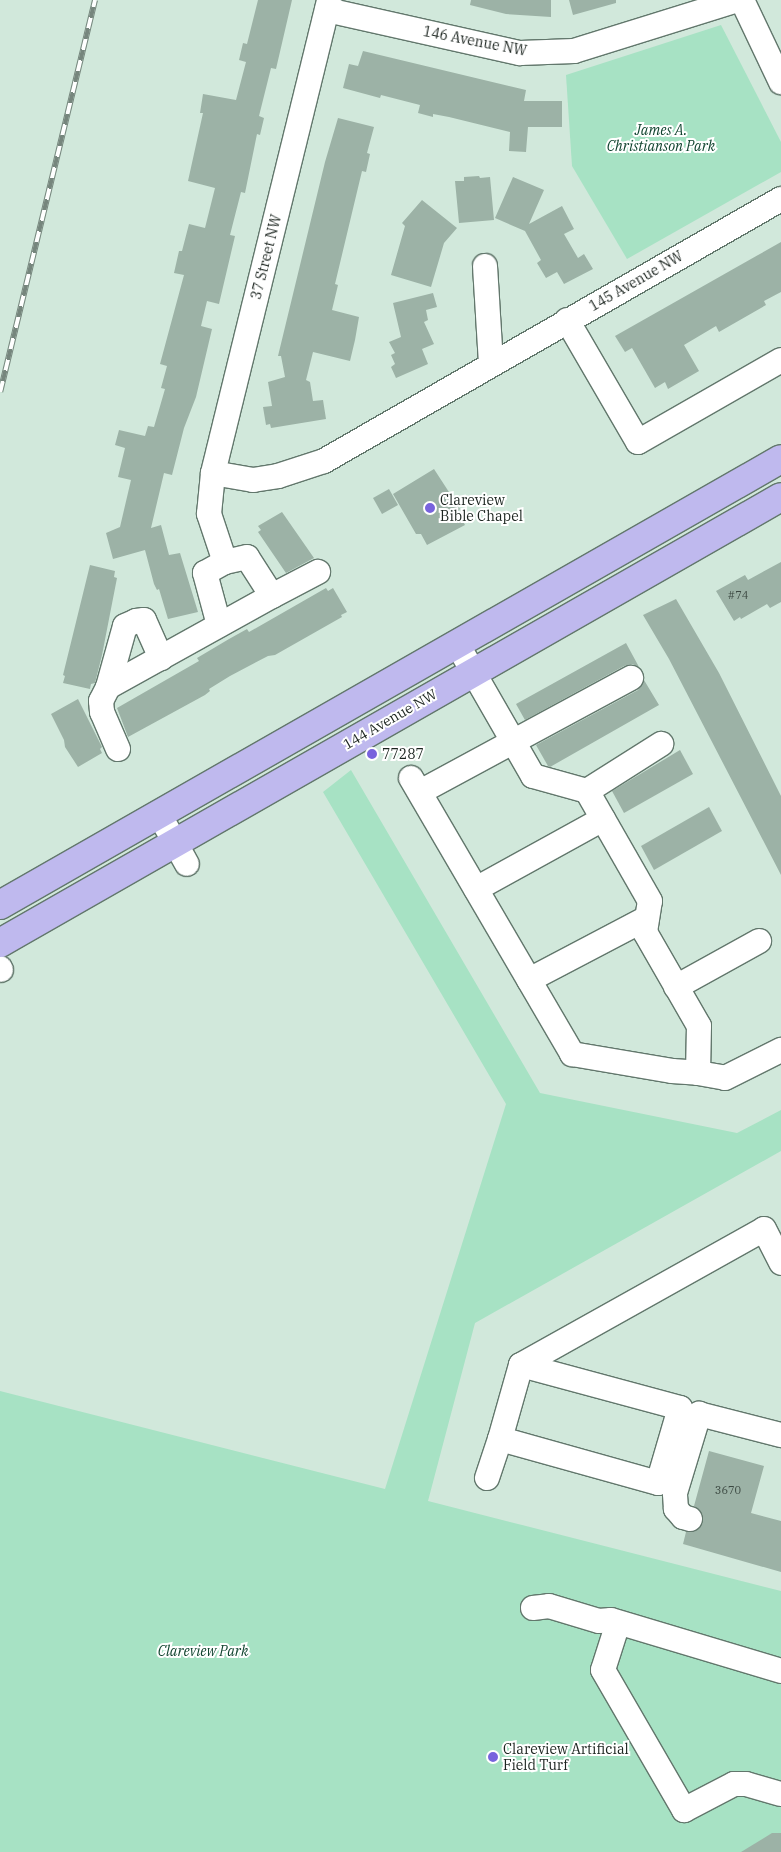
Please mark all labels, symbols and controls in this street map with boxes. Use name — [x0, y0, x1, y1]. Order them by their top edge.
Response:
street label: 146 Avenue NW — [422, 23, 528, 59]
park label: James A. Christianson Park — [607, 122, 715, 154]
street label: 37 Street NW — [247, 213, 285, 301]
street label: 145 Avenue NW — [586, 247, 686, 315]
place label: Clareview Bible Chapel — [440, 492, 523, 524]
marker: Clareview Bible Chapel — [424, 502, 436, 514]
house number: #74 — [728, 588, 748, 602]
street label: 144 Avenue NW — [340, 685, 440, 753]
place label: 77287 — [382, 746, 424, 762]
marker: 77287 — [366, 748, 378, 760]
house number: 3670 — [715, 1483, 741, 1497]
park label: Clareview Park — [158, 1643, 248, 1659]
place label: Clareview Artificial Field Turf — [503, 1741, 629, 1774]
marker: Clareview Artificial Field Turf — [487, 1751, 499, 1763]

